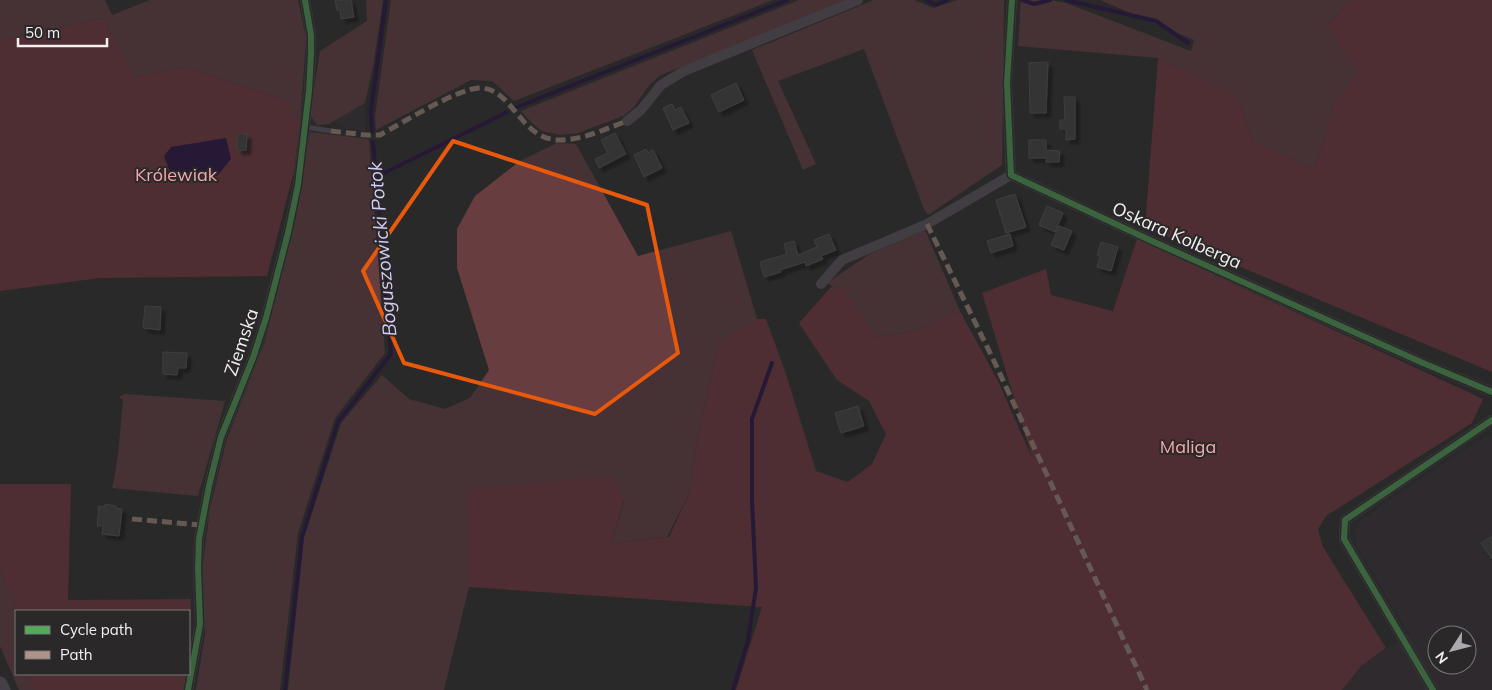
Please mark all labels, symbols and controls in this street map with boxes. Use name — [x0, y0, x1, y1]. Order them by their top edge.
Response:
scale bar — [18, 15, 106, 47]
text: 50 m — [25, 23, 60, 42]
water label: Boguszowicki Potok — [362, 159, 402, 337]
park label: Królewiak — [135, 163, 218, 186]
street label: Oskara Kolberga — [1109, 196, 1245, 274]
street label: Ziemska — [219, 305, 263, 379]
park label: Maliga — [1160, 435, 1216, 458]
legend — [15, 610, 190, 675]
text: Cycle path — [60, 620, 133, 639]
north arrow — [1427, 625, 1477, 675]
text: Path — [60, 645, 92, 664]
text: N — [1431, 648, 1452, 667]

